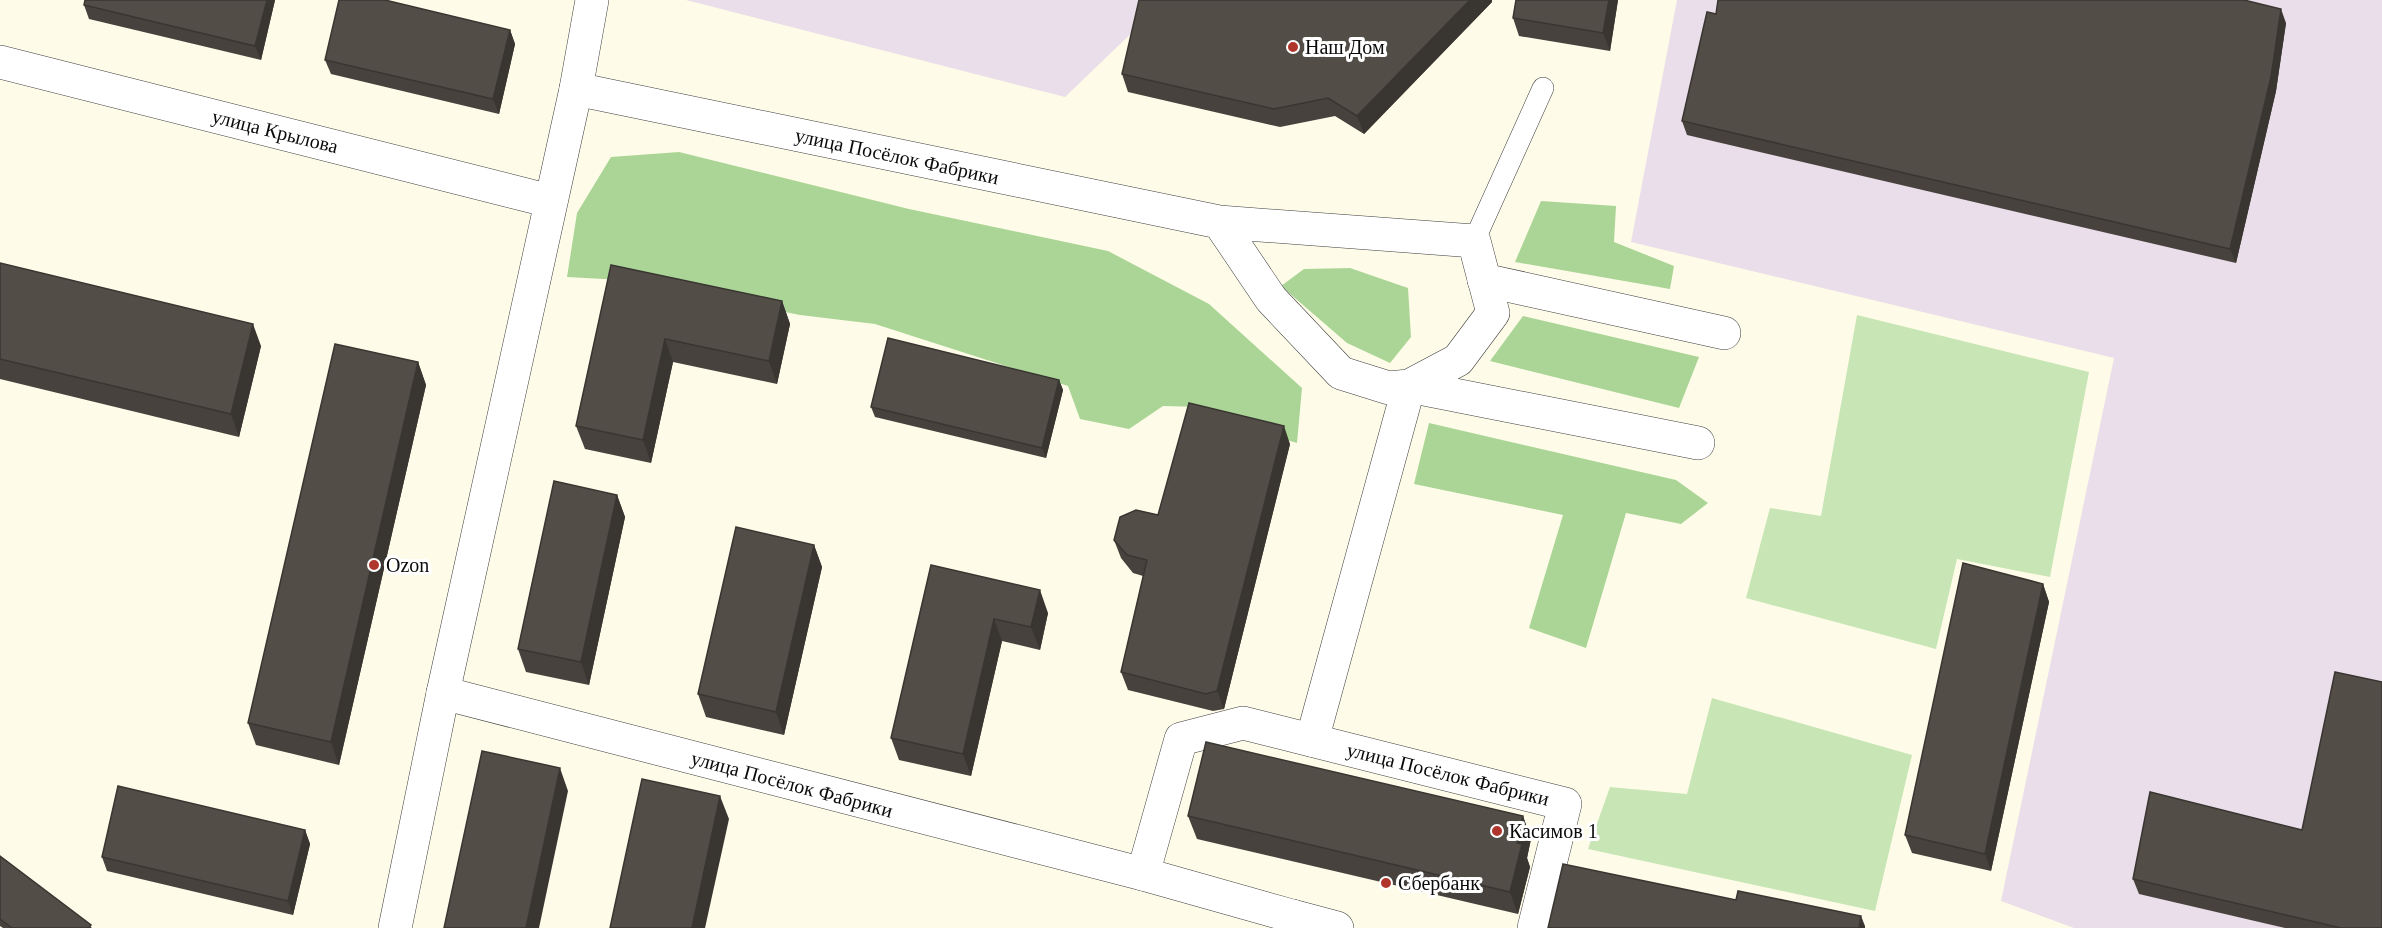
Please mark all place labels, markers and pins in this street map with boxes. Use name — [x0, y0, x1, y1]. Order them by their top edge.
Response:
place label: Наш Дом — [1305, 36, 1385, 59]
marker: Наш Дом — [1286, 40, 1300, 54]
place label: Ozon — [386, 554, 429, 576]
marker: Ozon — [367, 558, 381, 572]
place label: Касимов 1 — [1509, 820, 1598, 842]
marker: Касимов 1 — [1490, 824, 1504, 838]
place label: Сбербанк — [1398, 872, 1480, 895]
marker: Сбербанк — [1379, 876, 1393, 890]

